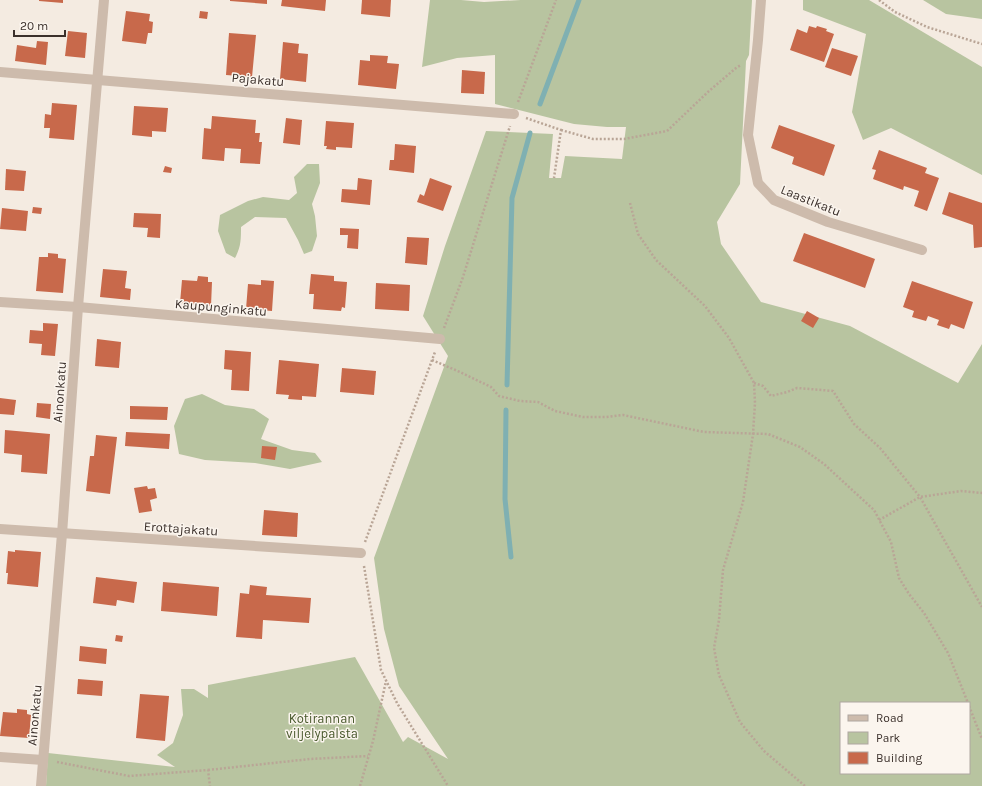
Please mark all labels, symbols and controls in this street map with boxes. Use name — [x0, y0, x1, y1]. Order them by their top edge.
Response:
scale bar — [14, 12, 65, 38]
text: 20 m — [20, 19, 48, 33]
street label: Pajakatu — [231, 70, 285, 89]
street label: Laastikatu — [779, 182, 843, 219]
street label: Kaupunginkatu — [174, 296, 268, 319]
street label: Ainonkatu — [50, 361, 69, 423]
street label: Erottajakatu — [143, 518, 219, 539]
street label: Ainonkatu — [24, 684, 45, 746]
legend — [840, 702, 970, 774]
park label: Kotirannan viljelypalsta — [286, 711, 358, 741]
text: Road — [876, 711, 904, 725]
text: Park — [876, 731, 901, 745]
text: Building — [876, 751, 923, 765]

